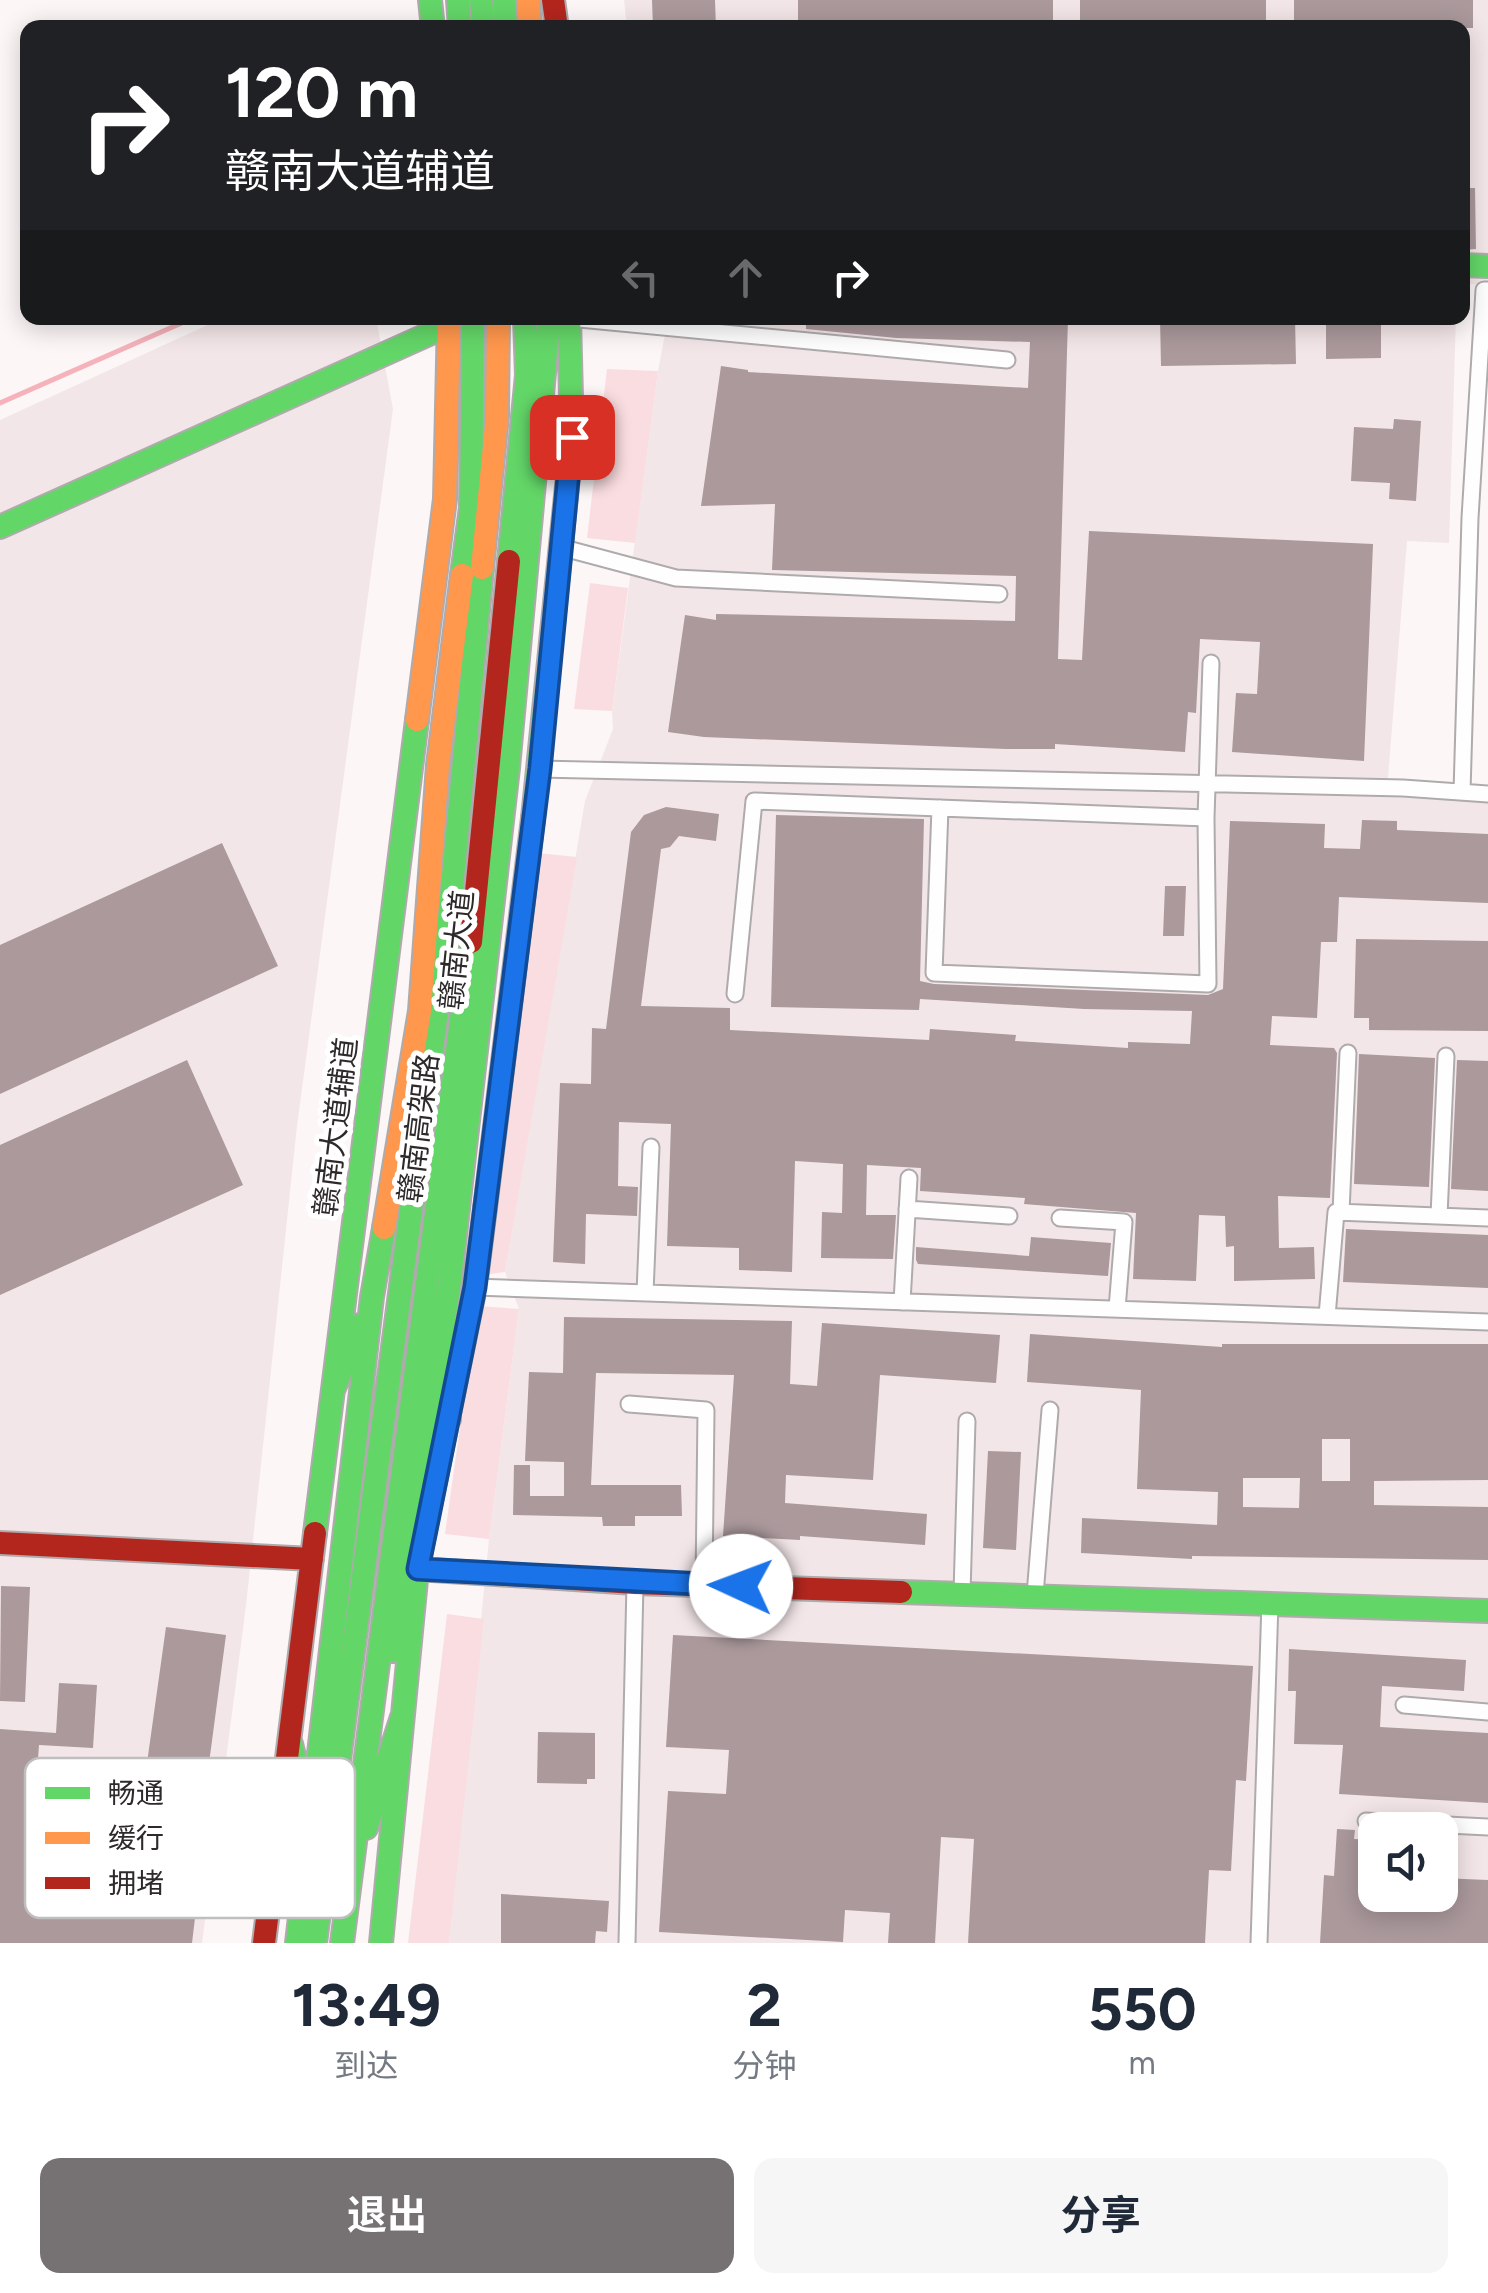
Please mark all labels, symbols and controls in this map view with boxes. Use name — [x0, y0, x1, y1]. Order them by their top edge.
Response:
text: 120 m — [225, 50, 418, 135]
icon: right — [60, 60, 190, 190]
text: 赣南大道辅道 — [225, 144, 495, 198]
icon: left — [613, 250, 668, 305]
icon: ahead — [718, 250, 773, 305]
icon: right — [823, 250, 878, 305]
pin — [530, 395, 615, 480]
icon: arrive — [545, 410, 600, 465]
street label: 赣南大道 — [432, 888, 481, 1012]
street label: 赣南大道辅道 — [306, 1035, 365, 1219]
street label: 赣南高架路 — [391, 1051, 446, 1205]
position arrow — [689, 1534, 793, 1638]
legend — [25, 1758, 355, 1918]
text: 畅通 — [108, 1776, 164, 1810]
map controls — [1358, 1812, 1458, 1912]
button: sound — [1358, 1812, 1458, 1912]
text: 缓行 — [108, 1821, 164, 1855]
text: 拥堵 — [108, 1866, 164, 1900]
text: 13:49 — [291, 1969, 441, 2041]
text: 2 — [747, 1969, 782, 2041]
text: 550 — [1088, 1973, 1197, 2045]
text: m — [1129, 2044, 1156, 2082]
text: 到达 — [334, 2047, 398, 2085]
text: 分钟 — [732, 2047, 796, 2085]
button: 退出 — [40, 2158, 734, 2273]
button: 分享 — [754, 2158, 1448, 2273]

